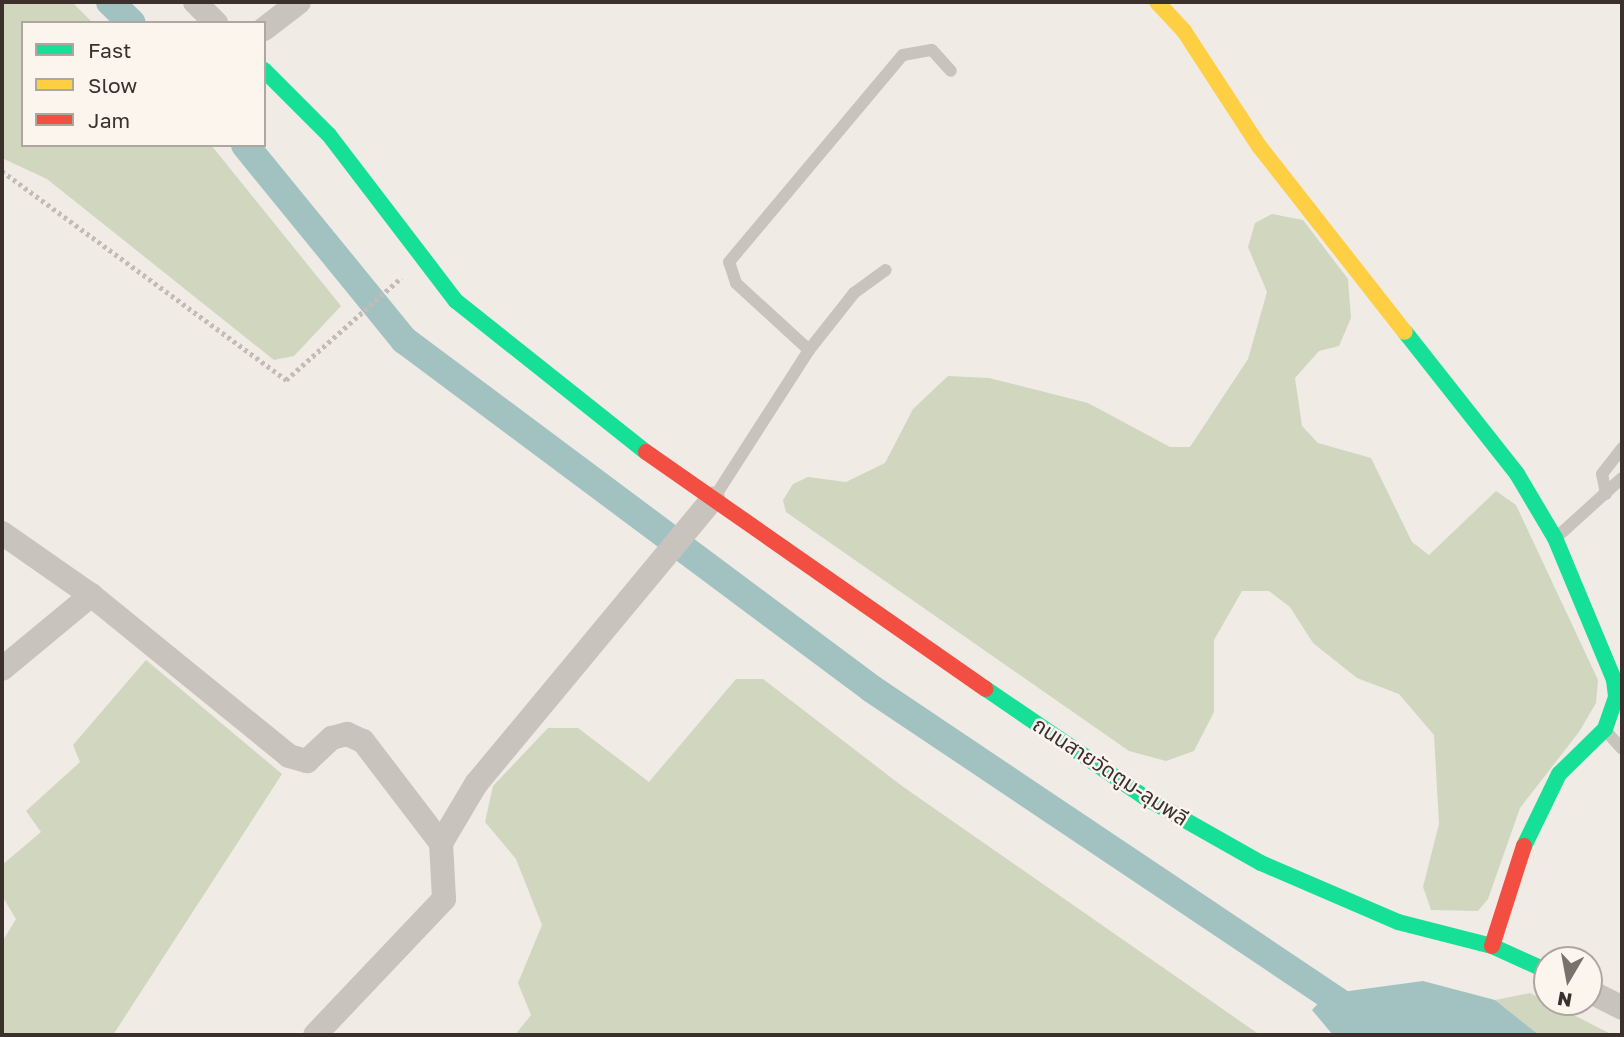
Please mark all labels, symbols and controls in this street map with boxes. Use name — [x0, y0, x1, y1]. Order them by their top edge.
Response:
legend — [21, 21, 266, 147]
text: Fast — [88, 37, 131, 63]
text: Slow — [88, 72, 137, 98]
text: Jam — [88, 107, 130, 133]
street label: ถนนสายวัดตูม-ลุมพลี — [1029, 711, 1193, 831]
north arrow — [1533, 946, 1603, 1016]
text: N — [1556, 988, 1574, 1013]

